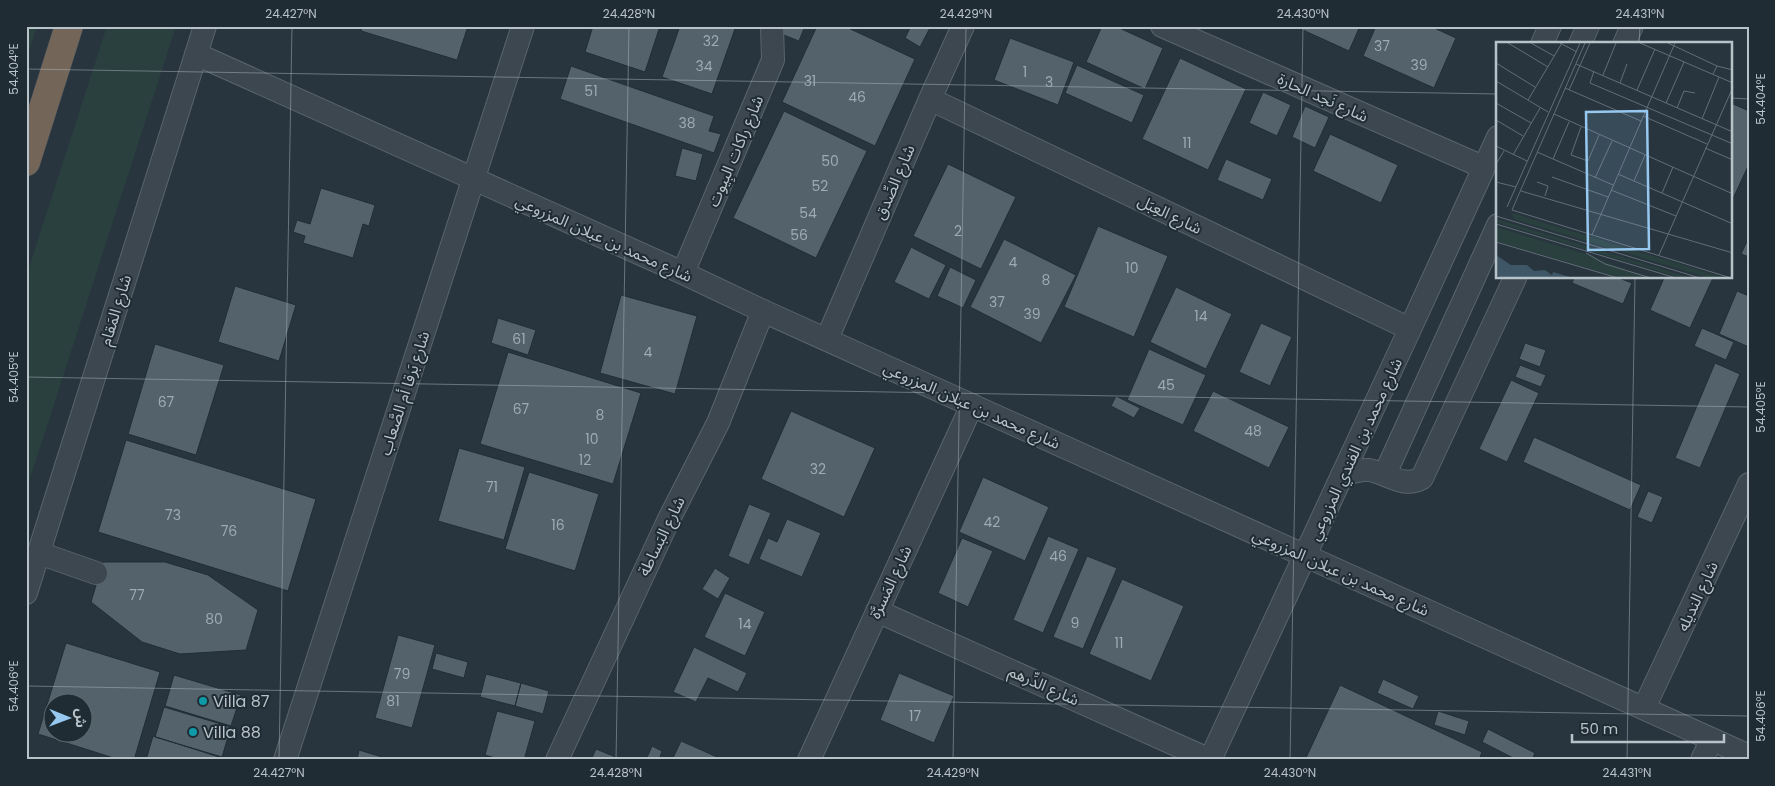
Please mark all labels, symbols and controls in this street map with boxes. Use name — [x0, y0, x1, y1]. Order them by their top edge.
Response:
text: 24.427°N — [265, 5, 317, 22]
text: 24.428°N — [603, 5, 655, 22]
text: 24.429°N — [940, 5, 992, 22]
text: 24.430°N — [1277, 5, 1329, 22]
text: 24.431°N — [1616, 5, 1664, 22]
house number: 32 — [703, 31, 719, 51]
house number: 37 — [1374, 36, 1390, 56]
inset map — [1496, 42, 1732, 279]
text: 54.404°E — [5, 43, 22, 95]
house number: 39 — [1410, 55, 1428, 75]
house number: 34 — [695, 56, 713, 76]
house number: 1 — [1023, 62, 1027, 82]
street label: شارع نَجد الحارة — [1273, 67, 1372, 129]
house number: 31 — [804, 71, 816, 91]
house number: 3 — [1045, 72, 1053, 92]
text: 54.404°E — [1752, 73, 1769, 125]
house number: 51 — [584, 81, 598, 101]
house number: 46 — [848, 87, 866, 107]
street label: شارع راكات البِيوت — [702, 92, 770, 211]
house number: 38 — [678, 113, 696, 133]
house number: 11 — [1183, 133, 1191, 153]
street label: شارع الصِّدق — [868, 141, 922, 224]
house number: 50 — [821, 151, 839, 171]
house number: 52 — [812, 176, 828, 196]
street label: شارع محمد بن عبلان المزروعي — [511, 189, 696, 289]
street label: شارع العِبَل — [1133, 189, 1206, 241]
house number: 54 — [799, 203, 817, 223]
house number: 2 — [954, 221, 962, 241]
house number: 56 — [790, 225, 808, 245]
house number: 4 — [1009, 252, 1018, 272]
house number: 10 — [1125, 258, 1139, 278]
house number: 8 — [1042, 270, 1051, 290]
street label: شارع المَقام — [94, 272, 138, 349]
house number: 37 — [989, 292, 1005, 312]
house number: 39 — [1023, 304, 1041, 324]
house number: 14 — [1194, 306, 1208, 326]
street label: شارع بَرقا أم الصَّعاب — [374, 328, 436, 459]
house number: 61 — [512, 329, 526, 349]
house number: 4 — [644, 342, 653, 362]
text: 54.405°E — [5, 351, 22, 403]
street label: شارع محمد بن الفندي المزروعي — [1303, 354, 1409, 545]
street label: شارع محمد بن عبلان المزروعي — [879, 356, 1064, 456]
house number: 45 — [1157, 375, 1175, 395]
text: 54.405°E — [1752, 381, 1769, 433]
house number: 67 — [158, 392, 175, 412]
house number: 67 — [513, 399, 530, 419]
house number: 8 — [596, 405, 605, 425]
house number: 48 — [1244, 421, 1262, 441]
house number: 10 — [585, 429, 599, 449]
house number: 12 — [579, 450, 591, 470]
house number: 32 — [810, 459, 826, 479]
house number: 71 — [486, 477, 498, 497]
street label: شارع البَساطة — [632, 493, 691, 580]
house number: 73 — [165, 505, 181, 525]
house number: 42 — [984, 512, 1000, 532]
house number: 16 — [551, 515, 565, 535]
house number: 76 — [221, 521, 237, 541]
street label: شارع محمد بن عبلان المزروعي — [1248, 523, 1433, 623]
street label: شارع المَسرَّة — [863, 542, 918, 623]
house number: 46 — [1049, 546, 1067, 566]
street label: شارع النديله — [1671, 557, 1725, 635]
house number: 77 — [129, 585, 145, 605]
house number: 80 — [205, 609, 223, 629]
house number: 9 — [1071, 613, 1079, 633]
house number: 14 — [738, 614, 752, 634]
house number: 11 — [1115, 633, 1123, 653]
text: 54.406°E — [5, 660, 22, 712]
street label: شارع الدِّرهم — [1004, 660, 1083, 712]
house number: 79 — [394, 664, 410, 684]
place label: Villa 87 — [213, 690, 270, 713]
text: 54.406°E — [1752, 690, 1769, 742]
house number: 81 — [386, 691, 400, 711]
north arrow — [42, 694, 92, 744]
marker: Villa 87 — [197, 695, 209, 707]
house number: 17 — [909, 706, 921, 726]
text: ش — [71, 708, 91, 728]
scale bar — [1572, 711, 1725, 743]
text: 50 m — [1580, 718, 1618, 739]
place label: Villa 88 — [203, 721, 261, 744]
marker: Villa 88 — [187, 726, 199, 738]
text: 24.427°N — [253, 764, 305, 781]
text: 24.428°N — [590, 764, 642, 781]
text: 24.429°N — [927, 764, 979, 781]
text: 24.430°N — [1264, 764, 1316, 781]
text: 24.431°N — [1603, 764, 1651, 781]

